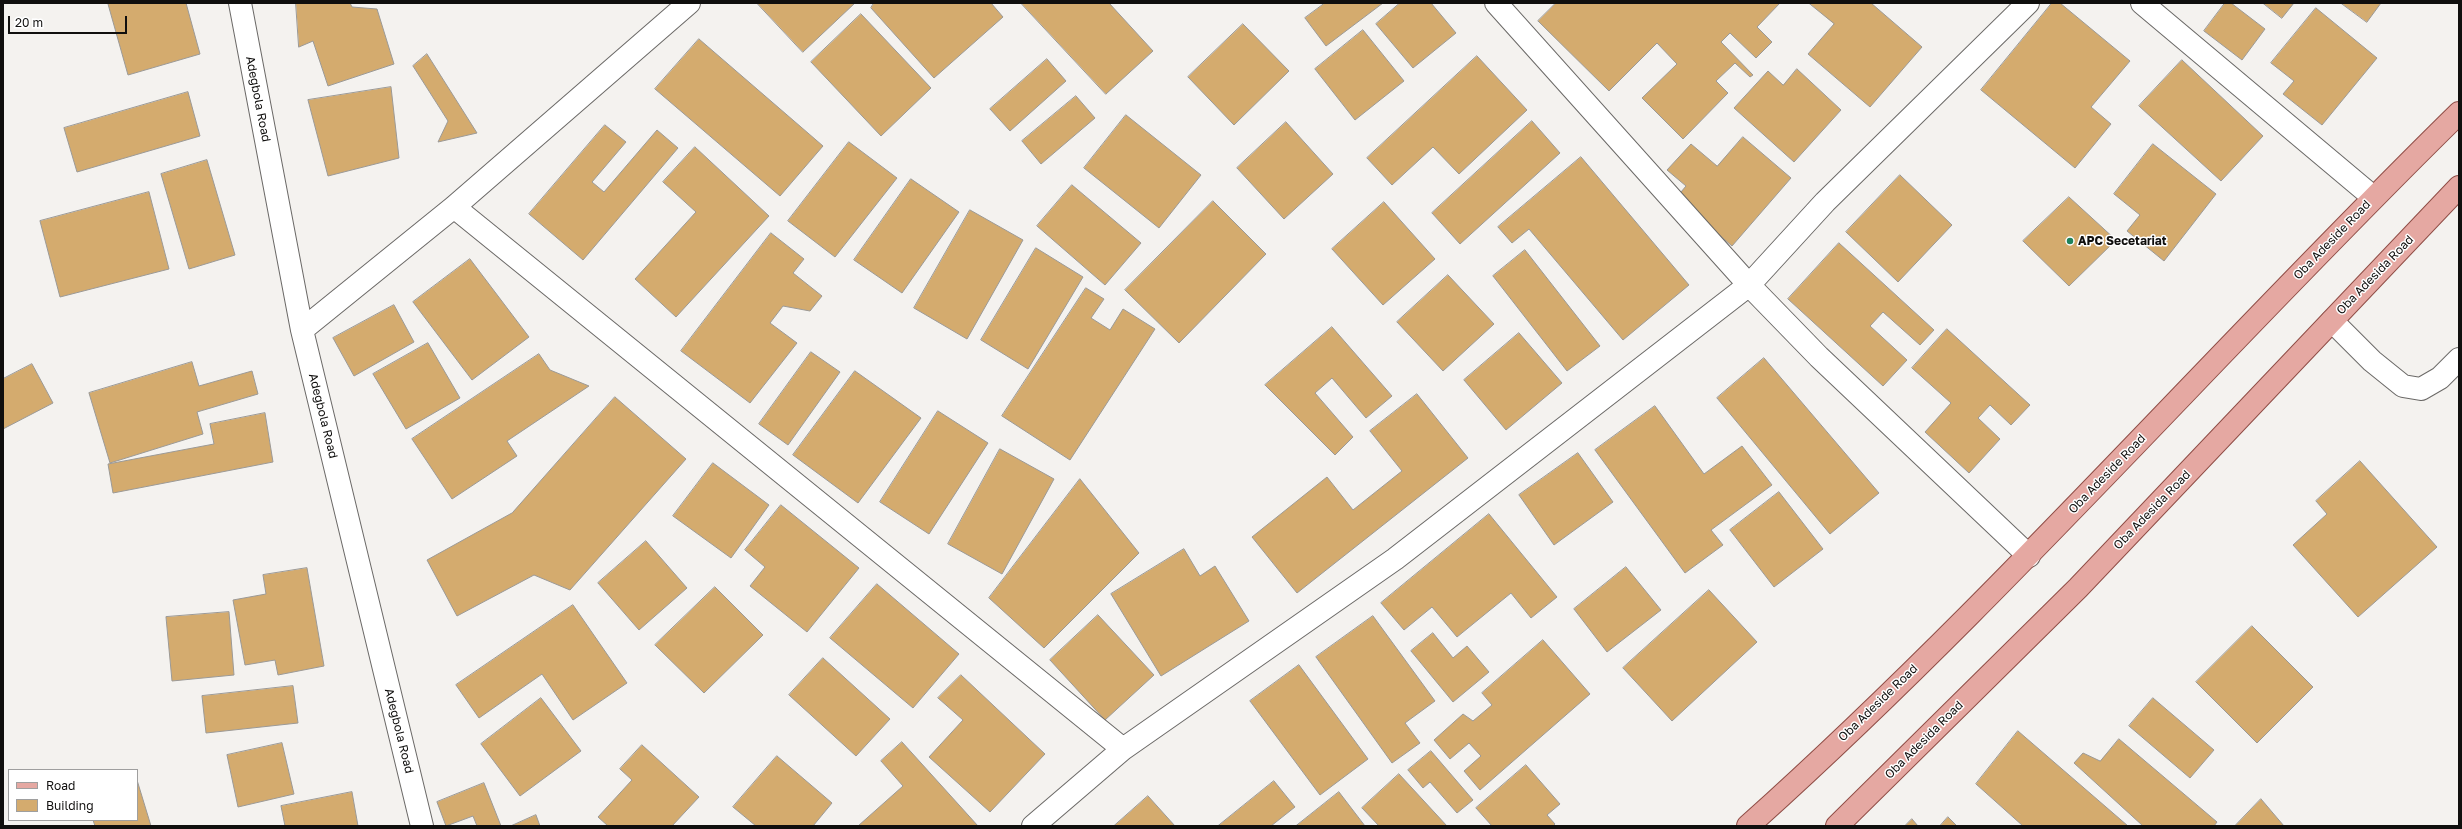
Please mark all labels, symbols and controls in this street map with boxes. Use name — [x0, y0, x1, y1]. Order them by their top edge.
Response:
scale bar — [10, 8, 129, 34]
text: 20 m — [15, 15, 43, 30]
street label: Adegbola Road — [243, 55, 273, 143]
street label: Oba Adeside Road — [2290, 197, 2374, 283]
street label: Oba Adesida Road — [2334, 232, 2416, 318]
place label: APC Secetariat — [2078, 234, 2167, 248]
marker: APC Secetariat — [2065, 236, 2075, 246]
street label: Adegbola Road — [305, 372, 341, 460]
street label: Oba Adeside Road — [2065, 431, 2149, 517]
street label: Oba Adesida Road — [2111, 467, 2193, 553]
street label: Oba Adeside Road — [1835, 661, 1921, 745]
street label: Adegbola Road — [381, 687, 417, 775]
street label: Oba Adesida Road — [1882, 698, 1966, 782]
legend — [8, 769, 138, 821]
text: Road — [46, 778, 75, 793]
text: Building — [46, 798, 94, 813]

